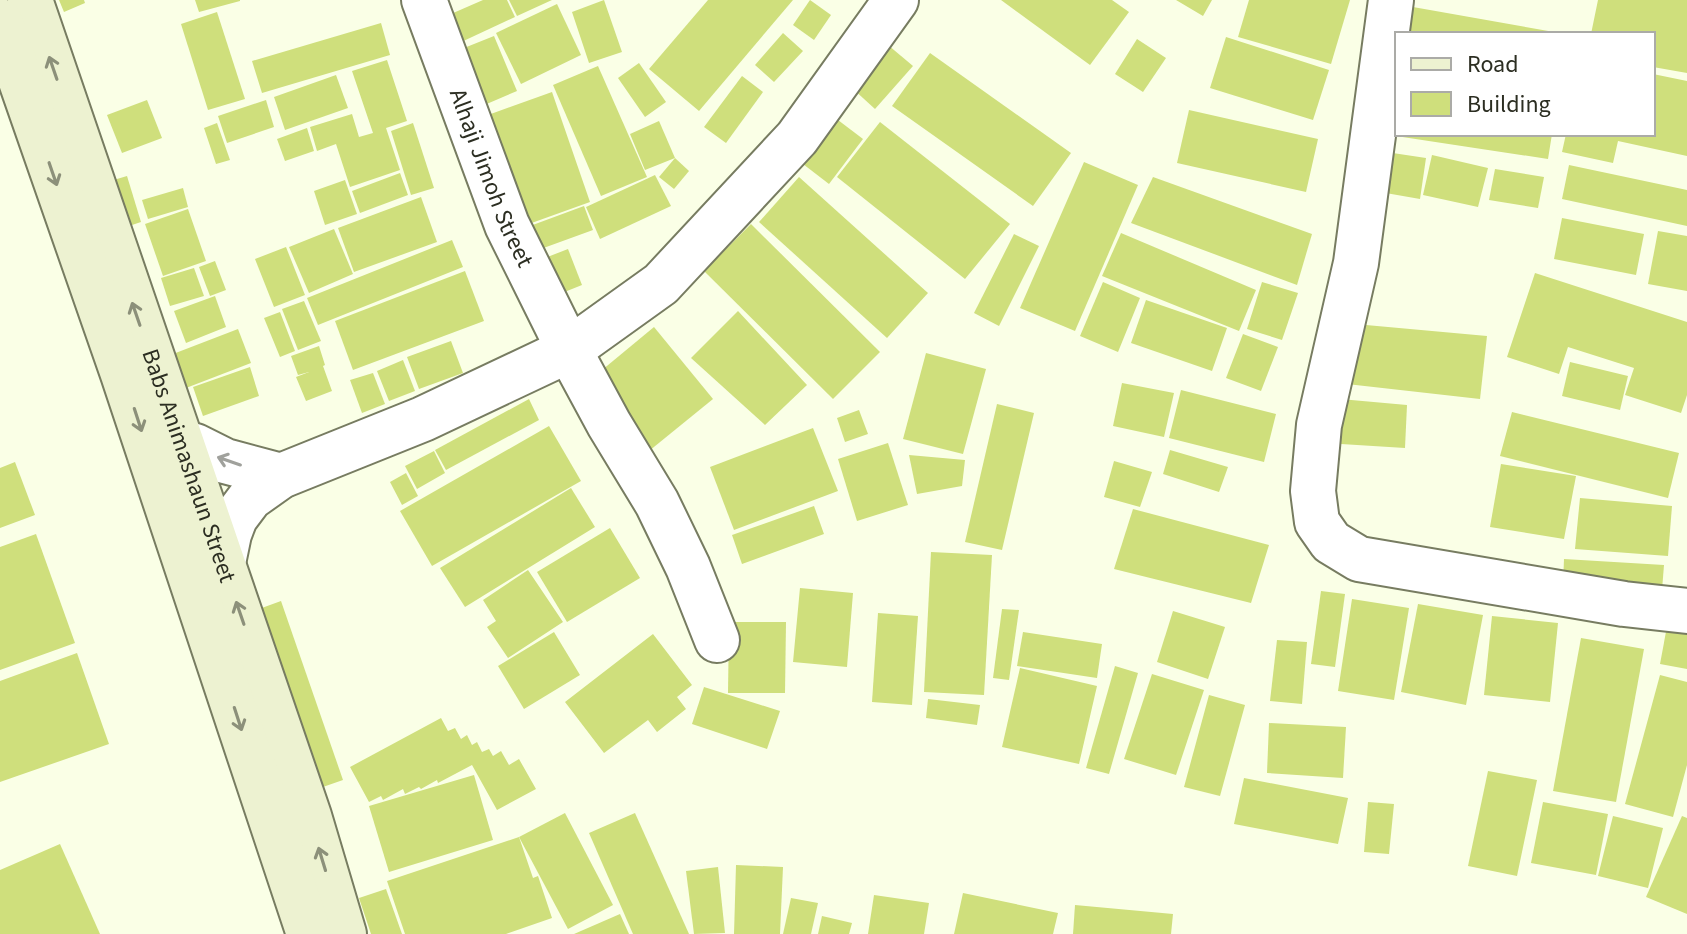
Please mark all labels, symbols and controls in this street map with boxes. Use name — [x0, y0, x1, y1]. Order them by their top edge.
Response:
legend — [1395, 32, 1655, 136]
text: Road — [1467, 47, 1519, 82]
one-way arrow — [44, 56, 59, 81]
street label: Alhaji Jimoh Street — [440, 84, 542, 273]
text: Building — [1467, 87, 1551, 122]
one-way arrow — [47, 161, 62, 186]
one-way arrow — [128, 302, 143, 327]
street label: Babs Animashaun Street — [133, 344, 245, 587]
one-way arrow — [131, 406, 146, 432]
one-way arrow — [218, 453, 242, 467]
one-way arrow — [231, 600, 246, 625]
one-way arrow — [231, 706, 246, 732]
one-way arrow — [314, 847, 329, 873]

